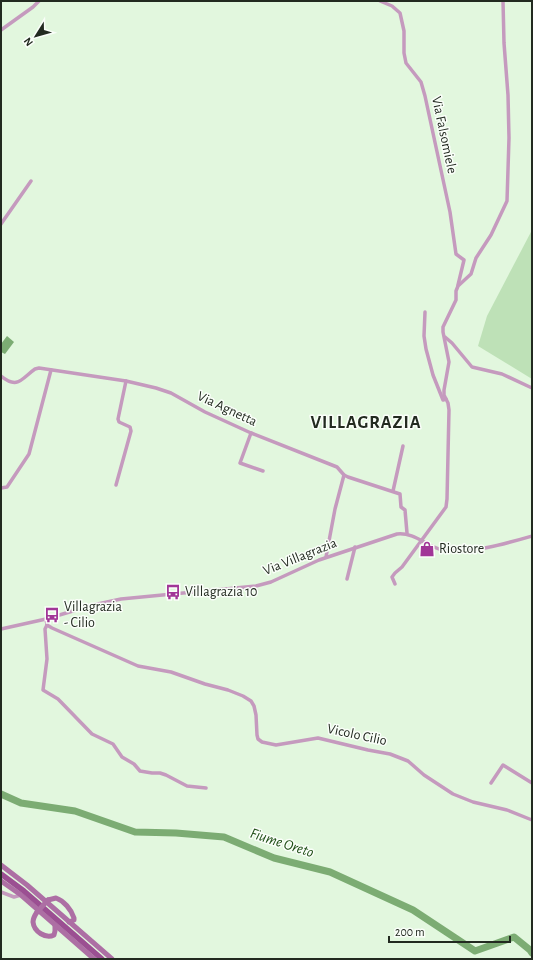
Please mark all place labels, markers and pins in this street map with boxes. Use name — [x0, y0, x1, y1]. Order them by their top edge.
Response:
shop icon: Riostore — [418, 540, 436, 558]
place label: Riostore — [439, 542, 484, 556]
bus stop icon: Villagrazia 10 — [164, 583, 182, 601]
place label: Villagrazia 10 — [185, 585, 257, 599]
place label: Villagrazia - Cilio — [64, 600, 122, 630]
bus stop icon: Villagrazia - Cilio — [43, 606, 61, 624]

